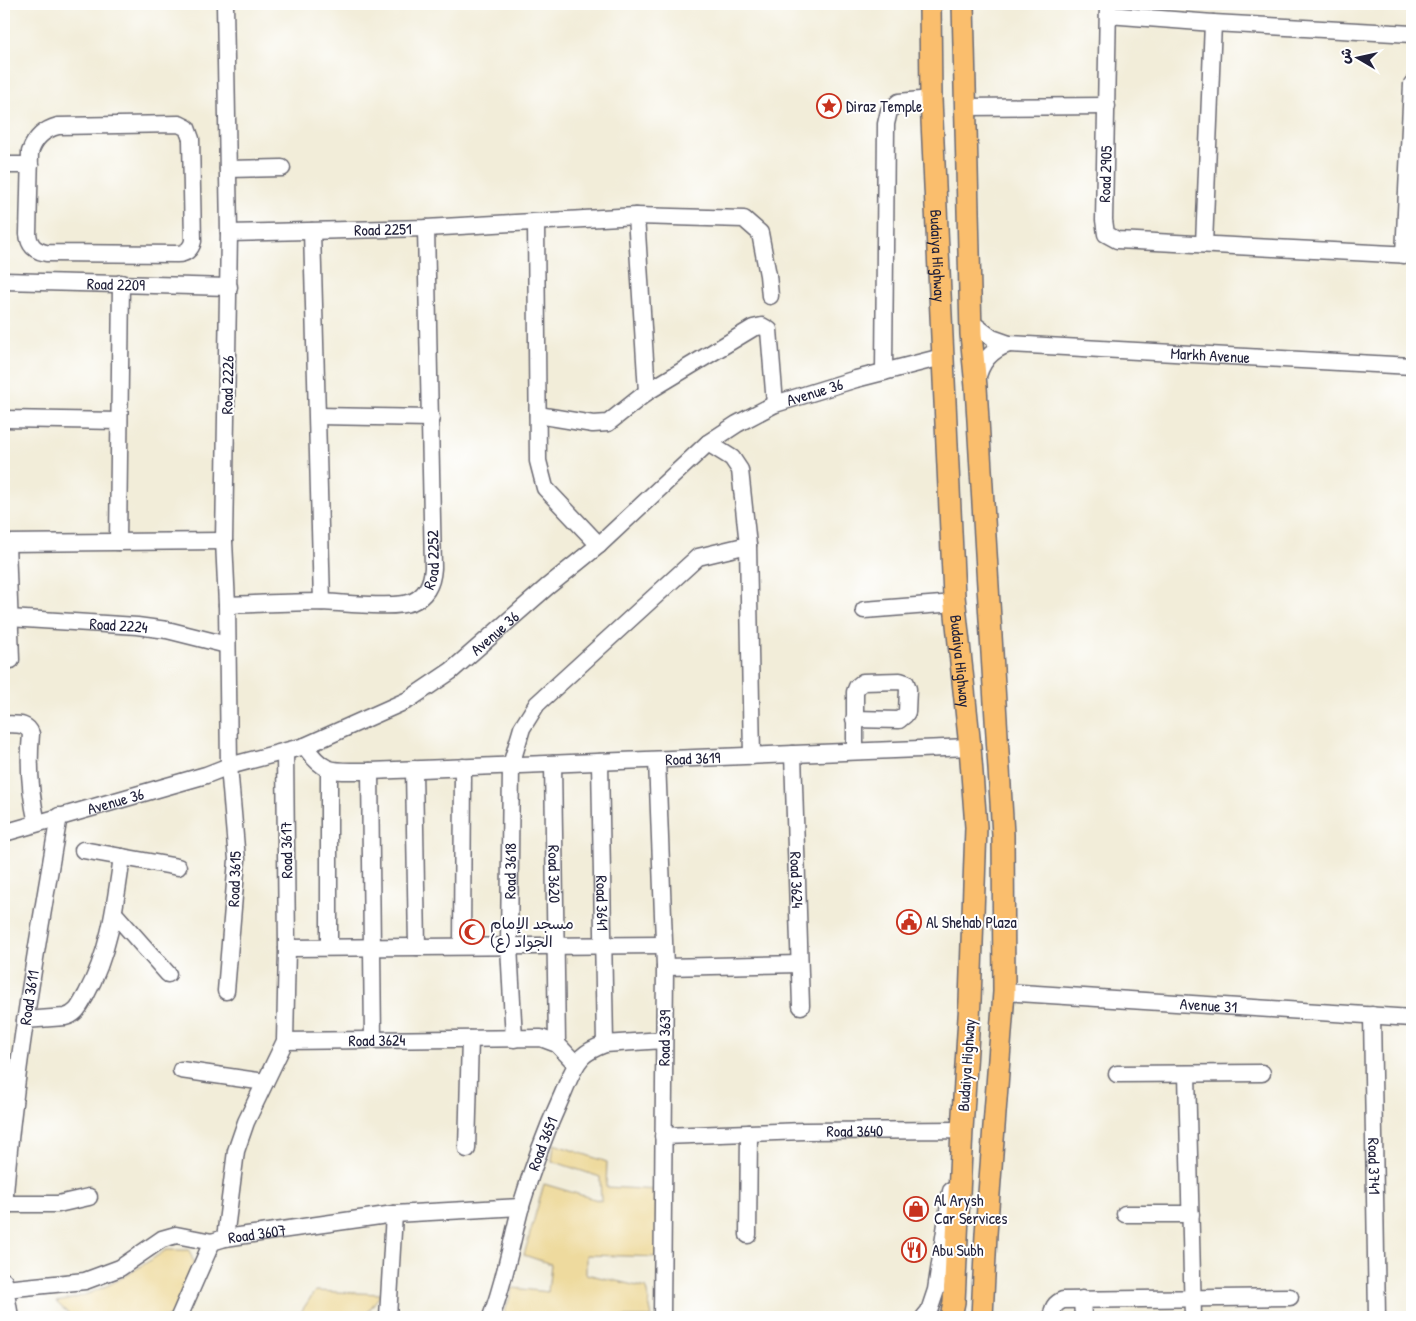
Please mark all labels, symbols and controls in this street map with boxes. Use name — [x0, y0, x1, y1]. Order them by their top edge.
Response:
north arrow — [1334, 32, 1384, 82]
text: ش — [1334, 47, 1355, 65]
place icon: Diraz Temple — [816, 93, 842, 119]
place label: Diraz Temple — [846, 95, 923, 117]
street label: Road 2905 — [1093, 145, 1117, 203]
street label: Budaiya Highway — [925, 209, 951, 303]
street label: Road 2251 — [354, 217, 412, 241]
street label: Road 2209 — [87, 272, 145, 296]
street label: Markh Avenue — [1170, 342, 1251, 368]
street label: Road 2226 — [215, 355, 239, 415]
street label: Avenue 36 — [784, 373, 846, 411]
street label: Road 2252 — [418, 529, 444, 593]
street label: Avenue 36 — [466, 606, 524, 660]
street label: Road 2224 — [89, 612, 149, 638]
street label: Budaiya Highway — [945, 614, 977, 709]
street label: Road 3619 — [665, 746, 721, 770]
street label: Avenue 36 — [85, 782, 146, 820]
street label: Road 3617 — [275, 821, 297, 879]
street label: Road 3618 — [499, 843, 521, 899]
street label: Road 3620 — [543, 845, 566, 903]
street label: Road 3615 — [222, 850, 246, 907]
street label: Road 3624 — [785, 851, 809, 909]
street label: Road 3641 — [591, 875, 614, 931]
public building icon: Al Shehab Plaza — [896, 909, 922, 935]
place label: Al Shehab Plaza — [926, 911, 1017, 933]
place label: مسجد الإمام الجواد (ع) — [490, 912, 574, 953]
mosque icon: مسجد الإمام الجواد (ع) — [459, 919, 485, 945]
street label: Road 3611 — [14, 968, 44, 1026]
street label: Avenue 31 — [1179, 992, 1238, 1018]
street label: Road 3639 — [653, 1009, 675, 1066]
street label: Budaiya Highway — [952, 1018, 980, 1112]
street label: Road 3624 — [348, 1029, 406, 1051]
street label: Road 3651 — [522, 1113, 563, 1173]
street label: Road 3640 — [826, 1119, 883, 1142]
street label: Road 3741 — [1363, 1137, 1386, 1195]
place label: Al Arysh Car Services — [934, 1189, 1007, 1229]
shop icon: Al Arysh Car Services — [903, 1196, 929, 1222]
street label: Road 3607 — [227, 1218, 288, 1248]
restaurant icon: Abu Subh — [901, 1237, 927, 1263]
place label: Abu Subh — [932, 1239, 984, 1261]

